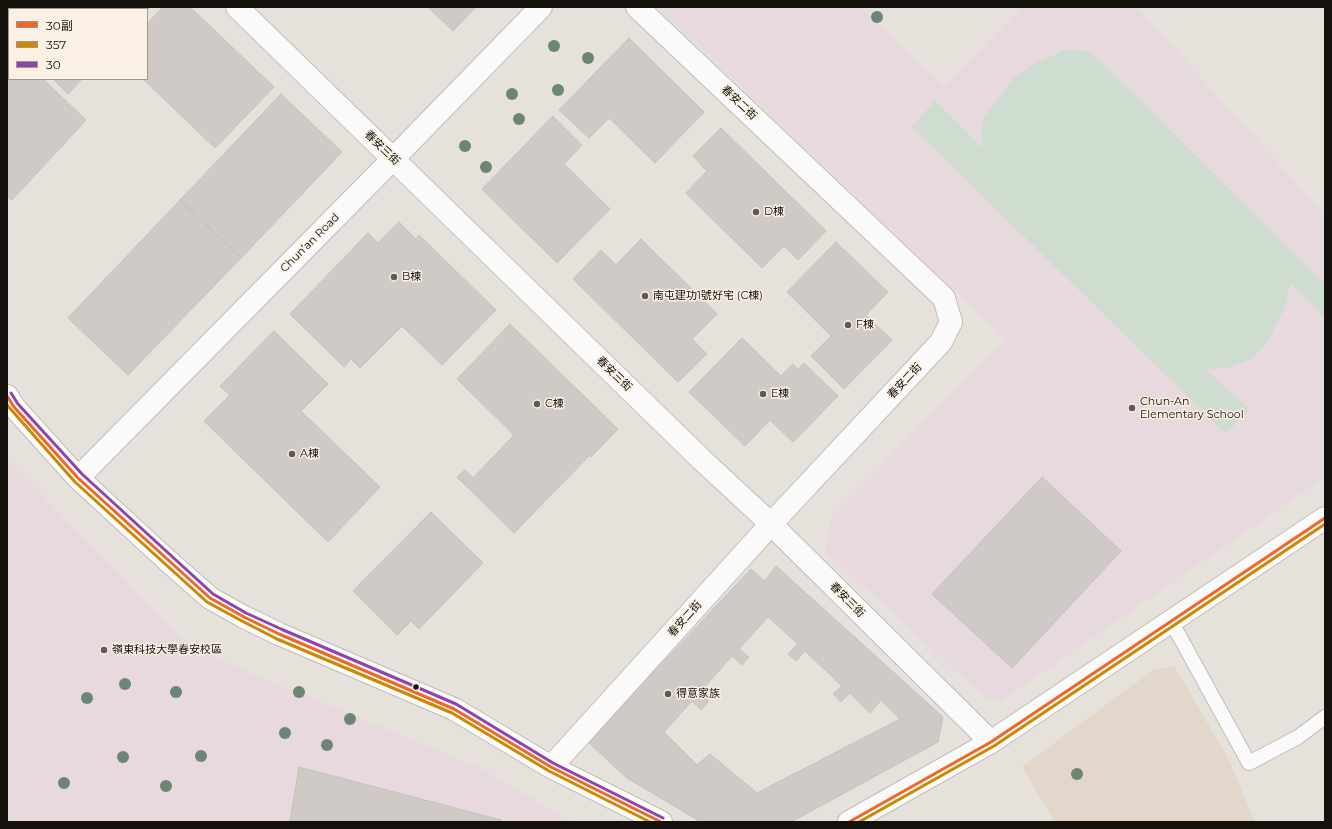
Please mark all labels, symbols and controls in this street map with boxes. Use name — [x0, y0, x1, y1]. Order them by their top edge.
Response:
legend — [8, 8, 148, 80]
text: 30副 — [46, 18, 73, 33]
text: 357 — [46, 37, 66, 52]
text: 30 — [46, 57, 61, 72]
street label: 春安二街 — [718, 83, 760, 123]
street label: 春安三街 — [362, 128, 402, 168]
place label: D棟 — [764, 205, 784, 219]
marker: D棟 — [751, 207, 761, 217]
street label: Chun’an Road — [278, 211, 342, 275]
place label: B棟 — [402, 270, 421, 284]
marker: B棟 — [389, 272, 399, 282]
place label: 南屯建功1號好宅 (C棟) — [653, 289, 763, 303]
marker: 南屯建功1號好宅 (C棟) — [640, 291, 650, 301]
place label: F棟 — [856, 318, 874, 332]
marker: F棟 — [843, 320, 853, 330]
street label: 春安三街 — [594, 354, 634, 394]
street label: 春安二街 — [885, 360, 925, 402]
place label: E棟 — [771, 387, 789, 401]
marker: E棟 — [758, 389, 768, 399]
place label: Chun-An Elementary School — [1140, 395, 1244, 421]
place label: C棟 — [545, 397, 564, 411]
marker: C棟 — [532, 399, 542, 409]
marker: Chun-An Elementary School — [1127, 403, 1137, 413]
place label: A棟 — [300, 447, 319, 461]
marker: A棟 — [287, 449, 297, 459]
street label: 春安三街 — [827, 580, 867, 620]
street label: 春安二街 — [665, 598, 705, 640]
place label: 嶺東科技大學春安校區 — [112, 643, 222, 657]
marker: 嶺東科技大學春安校區 — [99, 645, 109, 655]
unlabelled marker — [411, 682, 421, 692]
place label: 得意家族 — [676, 687, 720, 701]
marker: 得意家族 — [663, 689, 673, 699]

